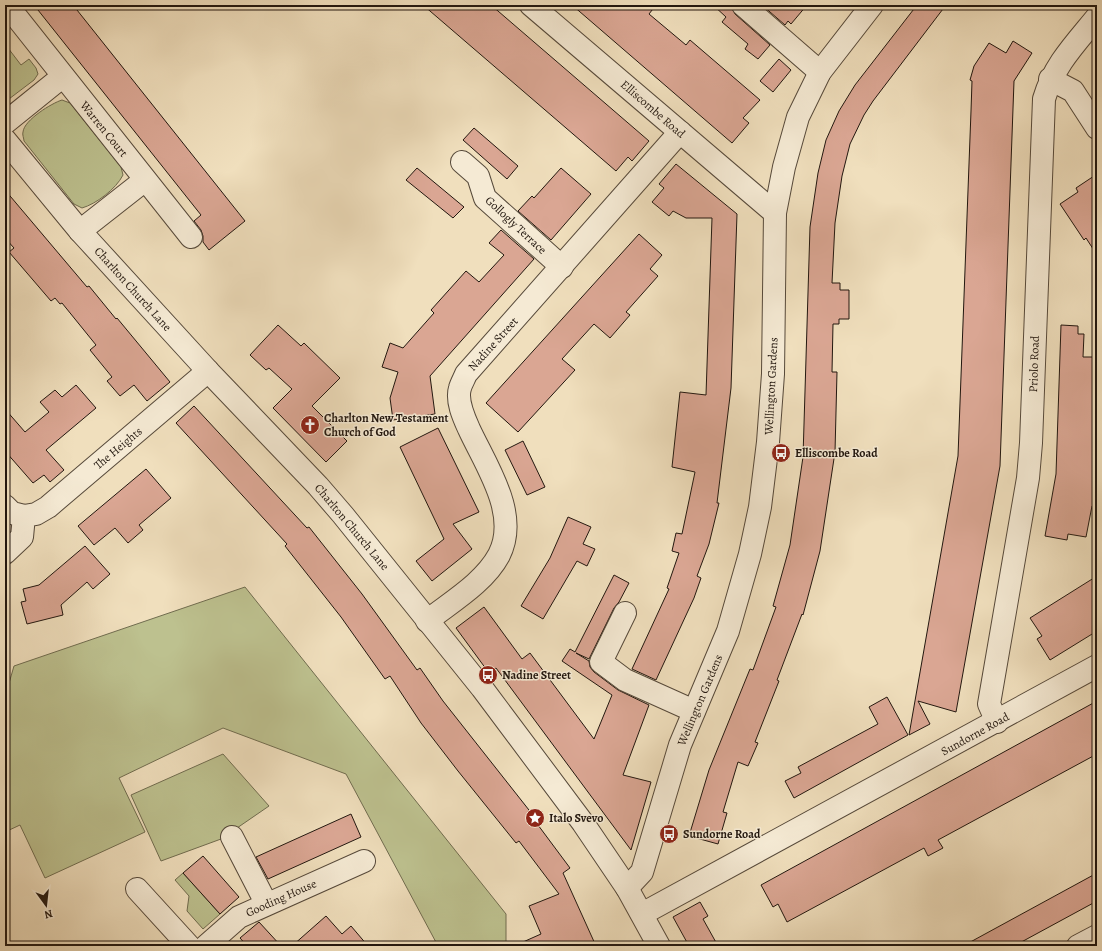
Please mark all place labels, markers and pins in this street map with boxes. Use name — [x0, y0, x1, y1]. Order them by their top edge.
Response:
place label: Charlton New Testament Church of God — [324, 410, 449, 440]
church icon: Charlton New Testament Church of God — [299, 414, 321, 436]
bus stop icon: Elliscombe Road — [770, 442, 792, 464]
place label: Elliscombe Road — [795, 445, 878, 461]
bus stop icon: Nadine Street — [477, 664, 499, 686]
place label: Nadine Street — [502, 667, 571, 683]
place icon: Italo Svevo — [524, 807, 546, 829]
place label: Italo Svevo — [549, 810, 603, 826]
bus stop icon: Sundorne Road — [658, 823, 680, 845]
place label: Sundorne Road — [683, 826, 761, 842]

